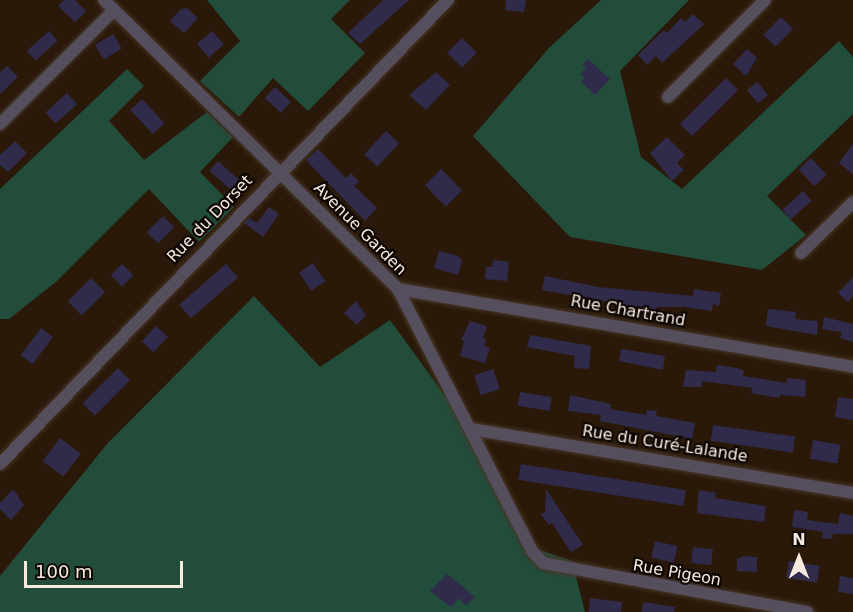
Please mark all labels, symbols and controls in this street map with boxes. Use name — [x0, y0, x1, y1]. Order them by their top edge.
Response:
street label: Rue du Dorset — [164, 171, 256, 267]
street label: Avenue Garden — [310, 179, 410, 279]
street label: Rue Chartrand — [569, 291, 687, 331]
street label: Rue du Curé-Lalande — [581, 421, 749, 467]
north arrow — [769, 528, 829, 588]
text: N — [792, 530, 806, 549]
scale bar — [27, 549, 186, 587]
street label: Rue Pigeon — [631, 556, 723, 590]
text: 100 m — [35, 561, 93, 582]

